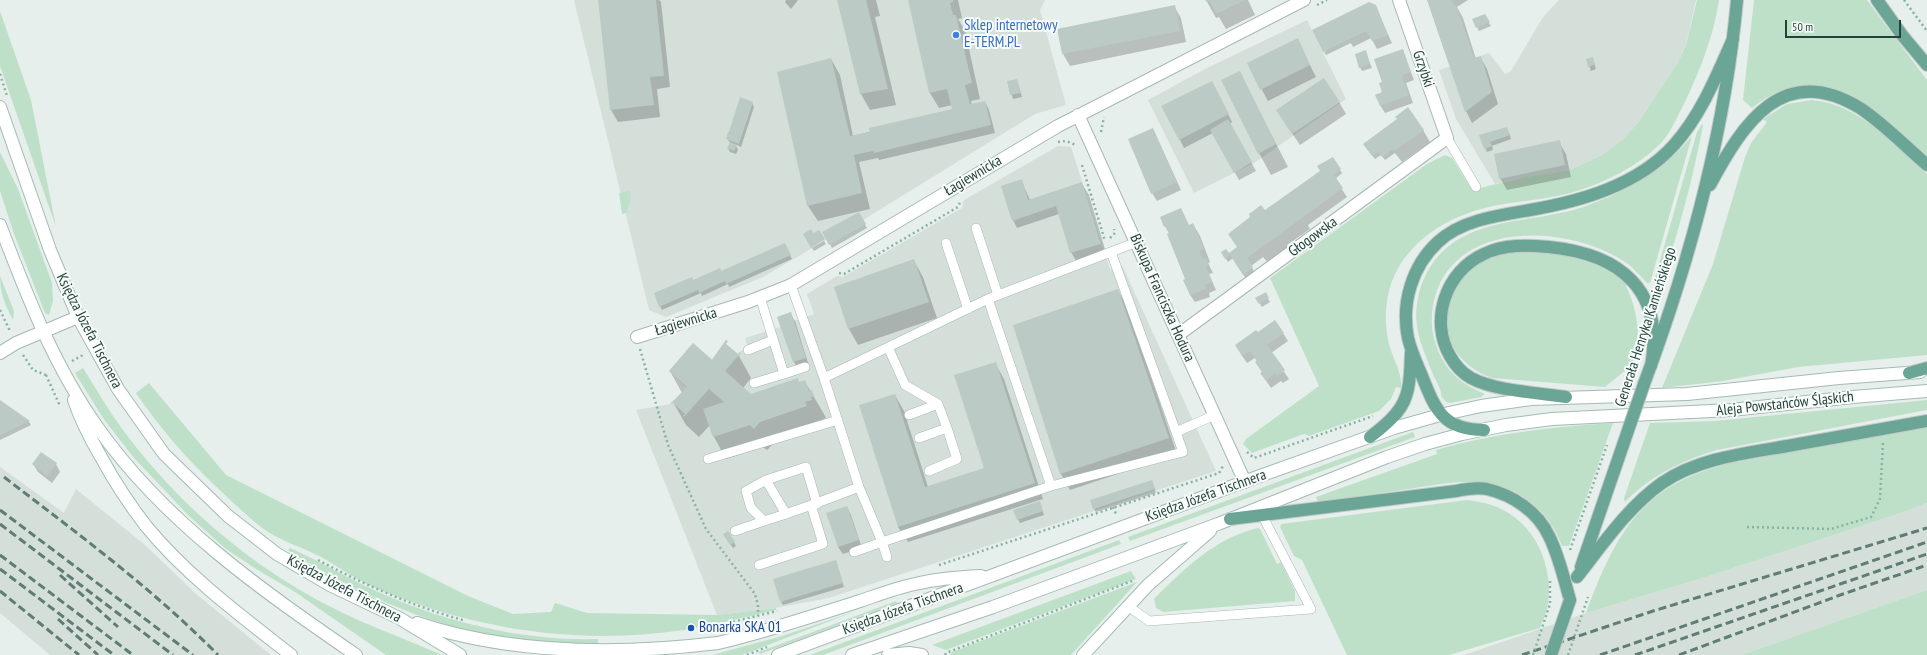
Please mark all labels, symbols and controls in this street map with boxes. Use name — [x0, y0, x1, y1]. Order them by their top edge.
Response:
scale bar — [1787, 12, 1903, 38]
place label: Sklep internetowy E-TERM.PL — [964, 17, 1058, 52]
text: 50 m — [1792, 19, 1813, 34]
marker: Sklep internetowy E-TERM.PL — [951, 30, 961, 40]
street label: Grzybki — [1408, 48, 1438, 90]
street label: Łagiewnicka — [941, 152, 1005, 200]
street label: Głogowska — [1285, 213, 1341, 261]
street label: Biskupa Franciszka Hodura — [1126, 231, 1198, 365]
street label: Generała Henryka Kamieńskiego — [1612, 245, 1680, 409]
street label: Księdza Józefa Tischnera — [52, 270, 126, 392]
street label: Łagiewnicka — [653, 304, 719, 340]
street label: Aleja Powstańców Śląskich — [1715, 388, 1855, 420]
street label: Księdza Józefa Tischnera — [1143, 466, 1269, 526]
street label: Księdza Józefa Tischnera — [284, 551, 404, 627]
street label: Księdza Józefa Tischnera — [840, 579, 966, 639]
place label: Bonarka SKA 01 — [699, 619, 781, 637]
marker: Bonarka SKA 01 — [686, 623, 696, 633]

